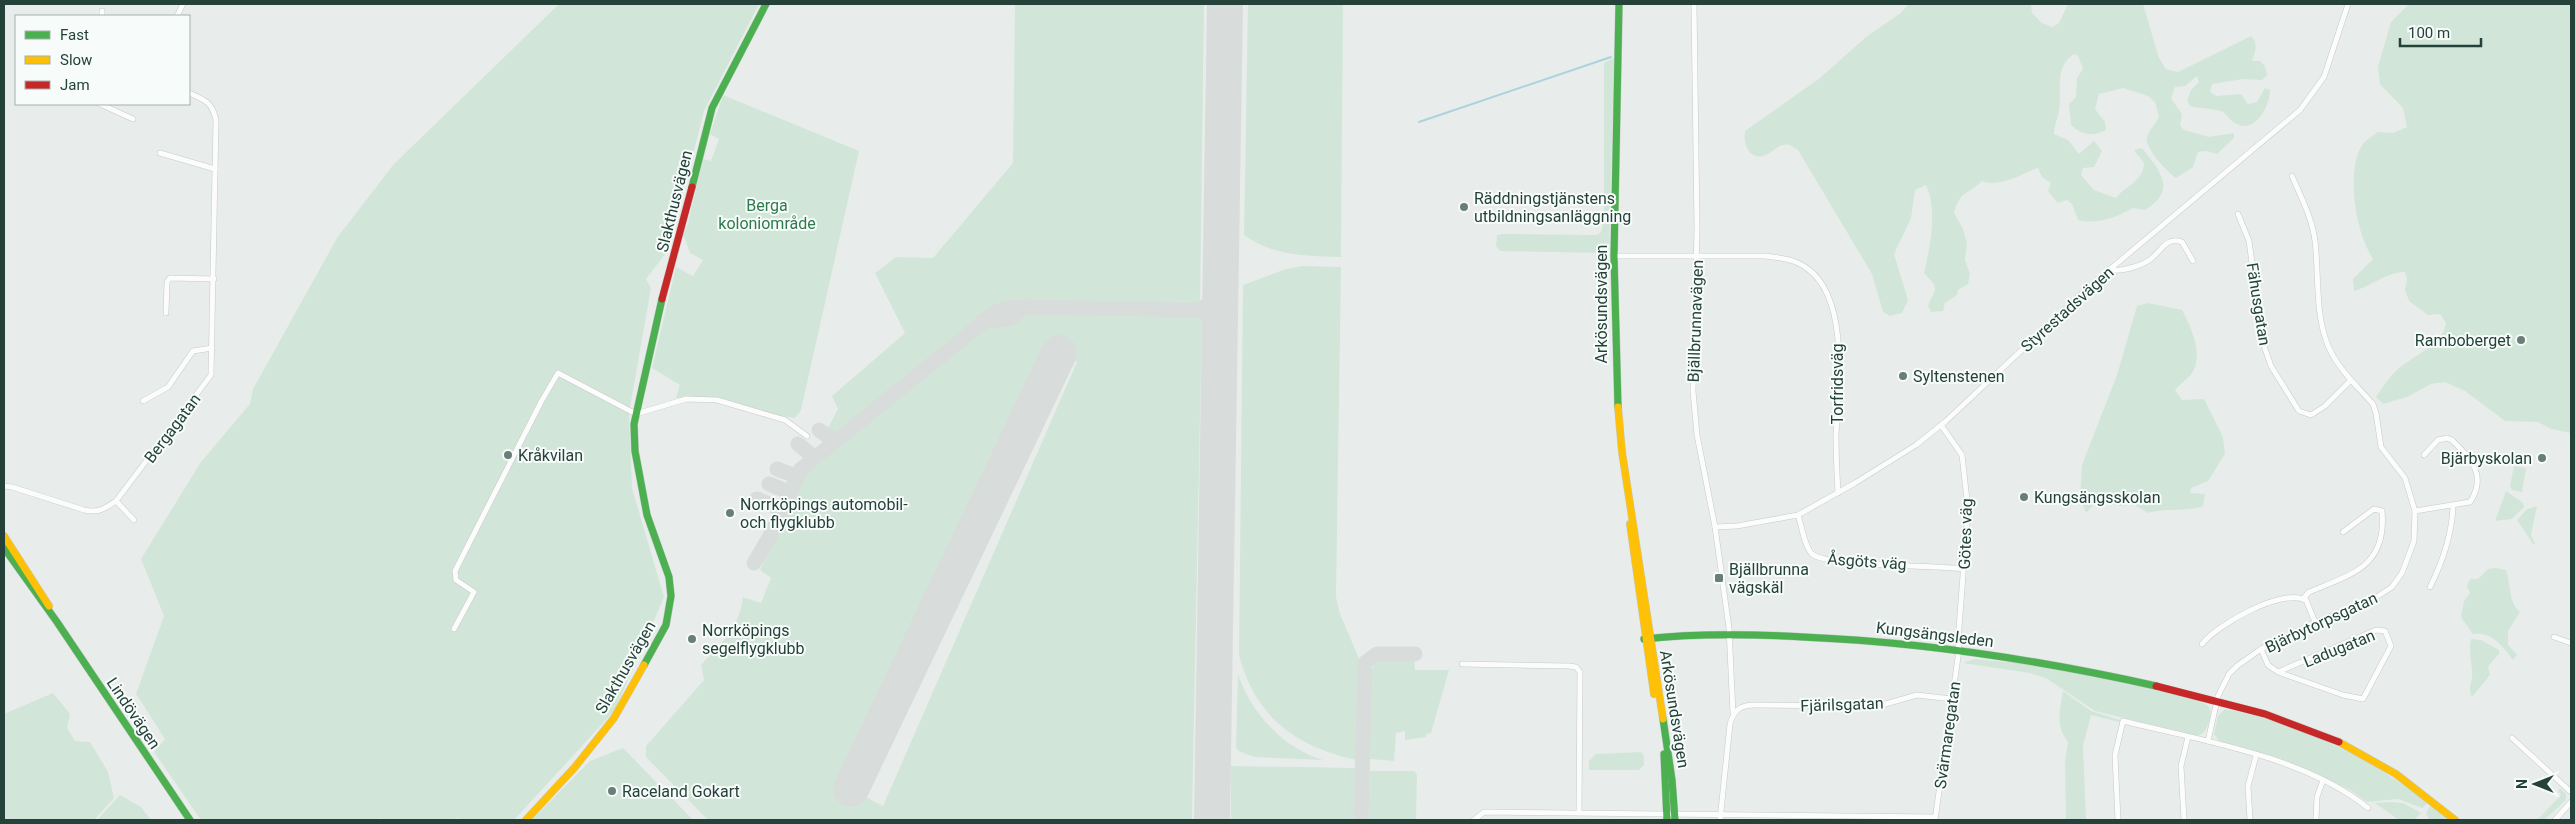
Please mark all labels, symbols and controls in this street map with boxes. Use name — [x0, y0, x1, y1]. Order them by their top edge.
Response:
legend — [15, 15, 190, 105]
scale bar — [2400, 15, 2481, 47]
text: 100 m — [2408, 24, 2450, 42]
text: Fast — [60, 26, 89, 44]
text: Slow — [60, 51, 92, 69]
text: Jam — [60, 76, 90, 94]
street label: Slakthusvägen — [653, 148, 696, 254]
place label: Räddningstjänstens utbildningsanläggning — [1474, 189, 1631, 226]
park label: Berga koloniområde — [718, 196, 816, 233]
marker: Räddningstjänstens utbildningsanläggning — [1458, 201, 1470, 213]
street label: Arkösundsvägen — [1592, 245, 1611, 363]
street label: Bjällbrunnavägen — [1684, 260, 1707, 383]
street label: Fähusgatan — [2243, 261, 2274, 347]
street label: Styrestadsvägen — [2017, 263, 2118, 356]
place label: Ramboberget — [2415, 331, 2511, 350]
marker: Ramboberget — [2515, 334, 2527, 346]
street label: Torfridsväg — [1828, 344, 1847, 424]
place label: Syltenstenen — [1913, 367, 2005, 386]
marker: Syltenstenen — [1897, 370, 1909, 382]
street label: Bergagatan — [140, 390, 205, 467]
place label: Kråkvilan — [518, 446, 583, 465]
marker: Kråkvilan — [502, 449, 514, 461]
place label: Bjärbyskolan — [2441, 449, 2532, 468]
marker: Bjärbyskolan — [2536, 452, 2548, 464]
place label: Kungsängsskolan — [2034, 488, 2160, 507]
marker: Kungsängsskolan — [2018, 491, 2030, 503]
place label: Norrköpings automobil- och flygklubb — [740, 495, 908, 532]
street label: Götes väg — [1955, 498, 1976, 570]
marker: Norrköpings automobil- och flygklubb — [724, 507, 736, 519]
street label: Åsgöts väg — [1827, 548, 1907, 574]
place label: Bjällbrunna vägskäl — [1729, 560, 1809, 597]
marker: Bjällbrunna vägskäl — [1713, 572, 1725, 584]
street label: Bjärbytorpsgatan — [2262, 588, 2380, 657]
street label: Slakthusvägen — [591, 617, 660, 717]
street label: Kungsängsleden — [1875, 618, 1995, 651]
place label: Norrköpings segelflygklubb — [702, 621, 804, 658]
street label: Ladugatan — [2301, 625, 2378, 671]
marker: Norrköpings segelflygklubb — [686, 633, 698, 645]
street label: Arkösundsvägen — [1656, 649, 1693, 769]
street label: Lindövägen — [103, 674, 164, 753]
street label: Svärmaregatan — [1931, 680, 1964, 790]
street label: Fjärilsgatan — [1800, 694, 1884, 715]
north arrow — [2510, 759, 2560, 809]
text: N — [2514, 779, 2530, 789]
place label: Raceland Gokart — [622, 782, 740, 801]
marker: Raceland Gokart — [606, 785, 618, 797]

